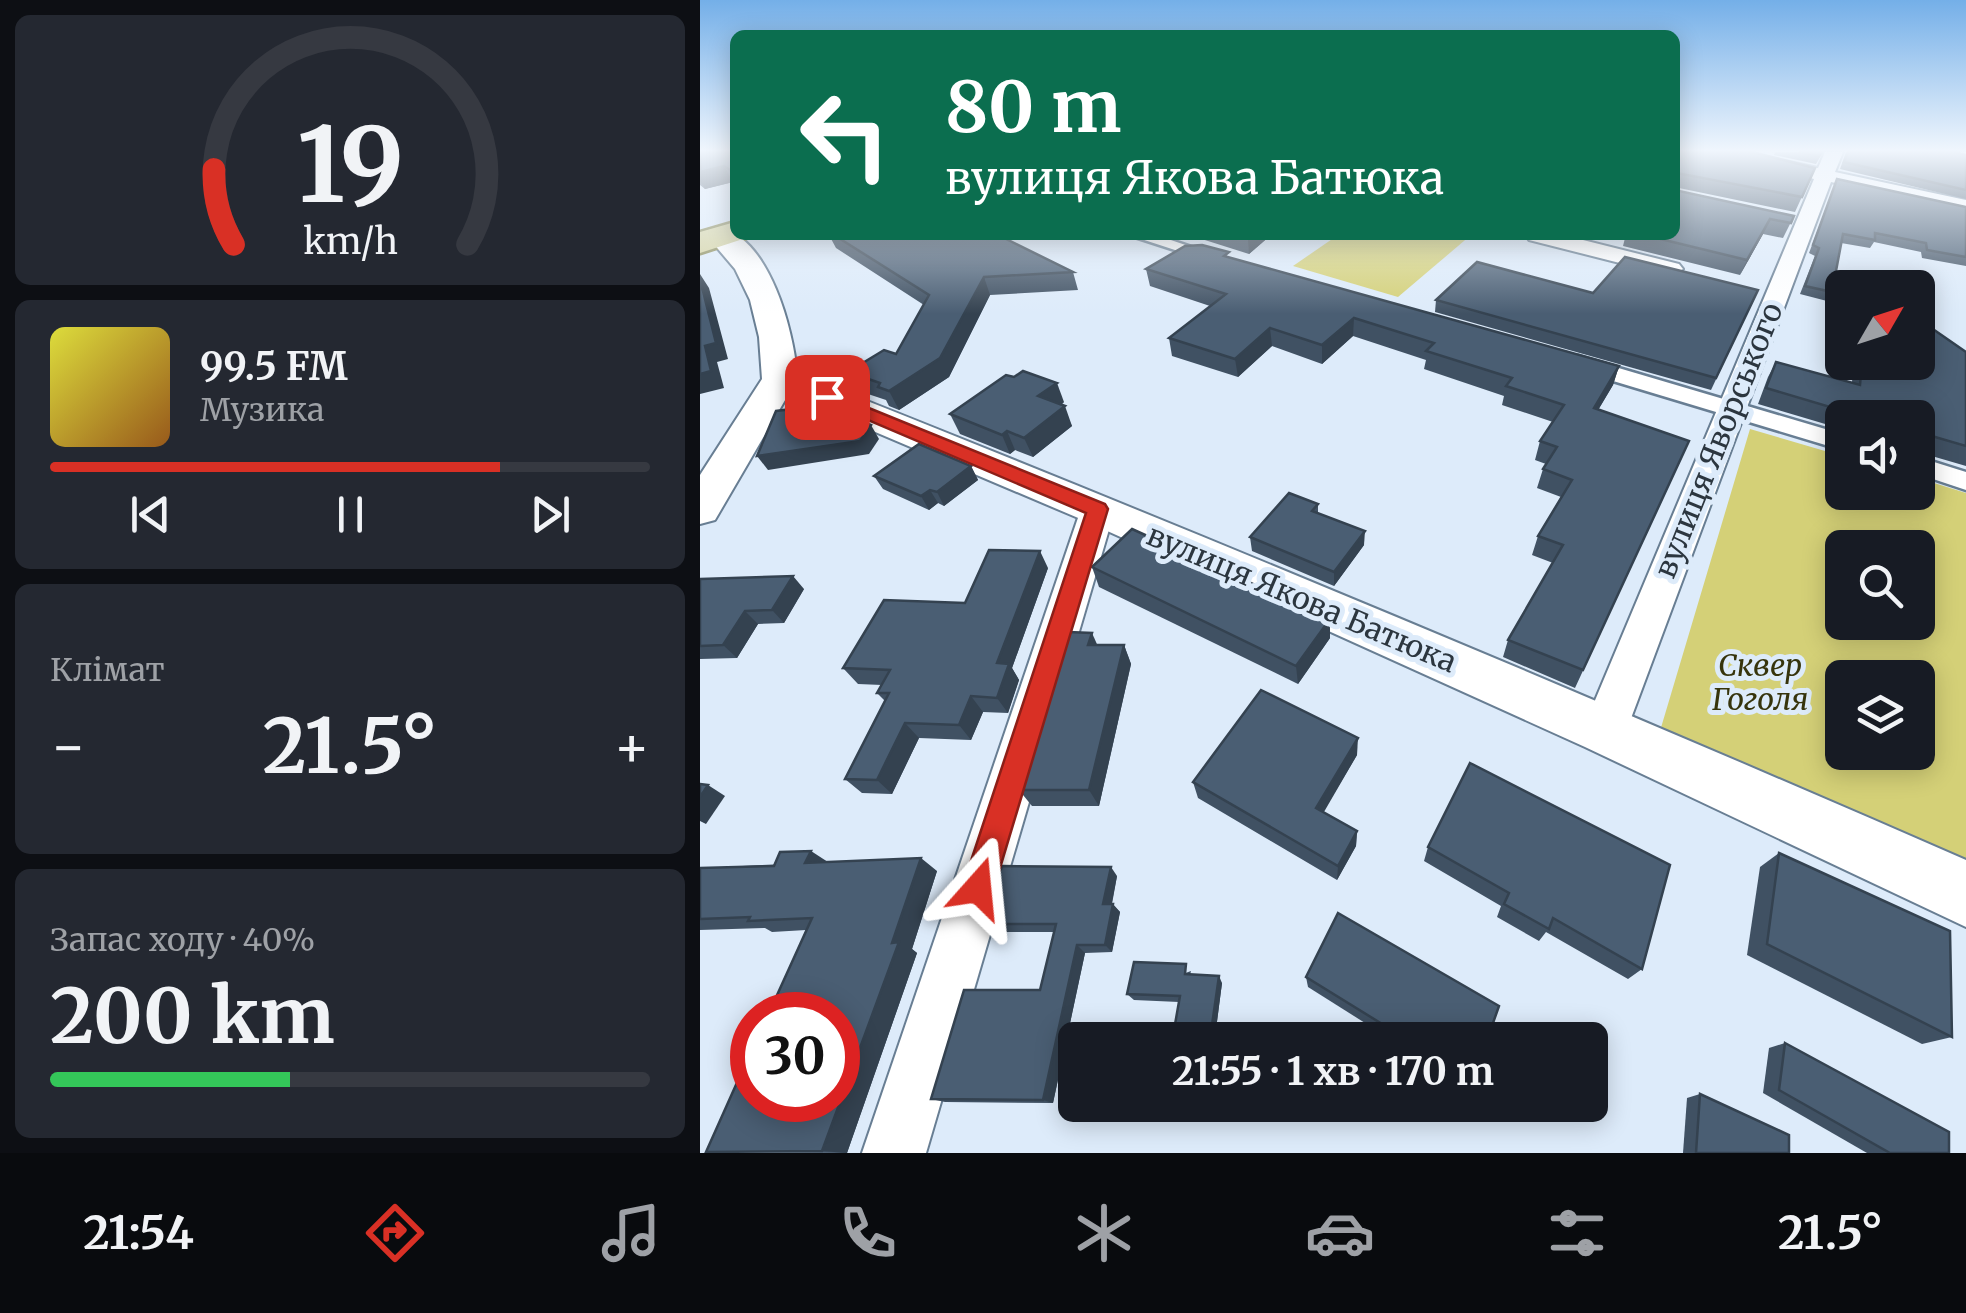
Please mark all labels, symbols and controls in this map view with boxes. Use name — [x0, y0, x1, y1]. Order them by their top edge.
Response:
text: 80 m — [945, 63, 1121, 151]
icon: left — [780, 70, 910, 200]
text: 19 — [296, 100, 404, 230]
text: вулиця Якова Батюка — [945, 150, 1444, 206]
text: km/h — [303, 219, 397, 264]
north arrow — [1825, 270, 1935, 380]
map controls — [1825, 270, 1935, 770]
street label: вулиця Яворського — [1645, 297, 1791, 583]
text: 99.5 FM — [200, 343, 348, 390]
pin — [785, 355, 870, 440]
icon: arrive — [800, 370, 855, 425]
text: Музика — [200, 390, 324, 430]
button: sound — [1825, 400, 1935, 510]
icon: previous — [123, 487, 178, 542]
icon: pause — [323, 487, 378, 542]
icon: next — [523, 487, 578, 542]
street label: вулиця Якова Батюка — [1141, 515, 1463, 681]
button: search — [1825, 530, 1935, 640]
park label: Сквер Гоголя — [1712, 646, 1808, 718]
text: Клімат — [50, 650, 165, 690]
button: layers — [1825, 660, 1935, 770]
text: 21.5° — [263, 699, 437, 793]
text: − — [50, 712, 87, 781]
text: + — [613, 712, 650, 781]
position arrow — [926, 836, 1030, 940]
text: Запас ходу · 40% — [50, 920, 315, 960]
text: 200 km — [50, 969, 335, 1063]
speed limit sign: 30 — [730, 992, 860, 1122]
text: 21:55 · 1 хв · 170 m — [1172, 1048, 1494, 1095]
icon: directions — [360, 1198, 430, 1268]
icon: music — [596, 1198, 666, 1268]
icon: phone — [833, 1198, 903, 1268]
icon: climate — [1069, 1198, 1139, 1268]
icon: car — [1305, 1198, 1375, 1268]
icon: filters — [1542, 1198, 1612, 1268]
text: 21:54 — [83, 1205, 194, 1261]
text: 21.5° — [1778, 1205, 1883, 1261]

